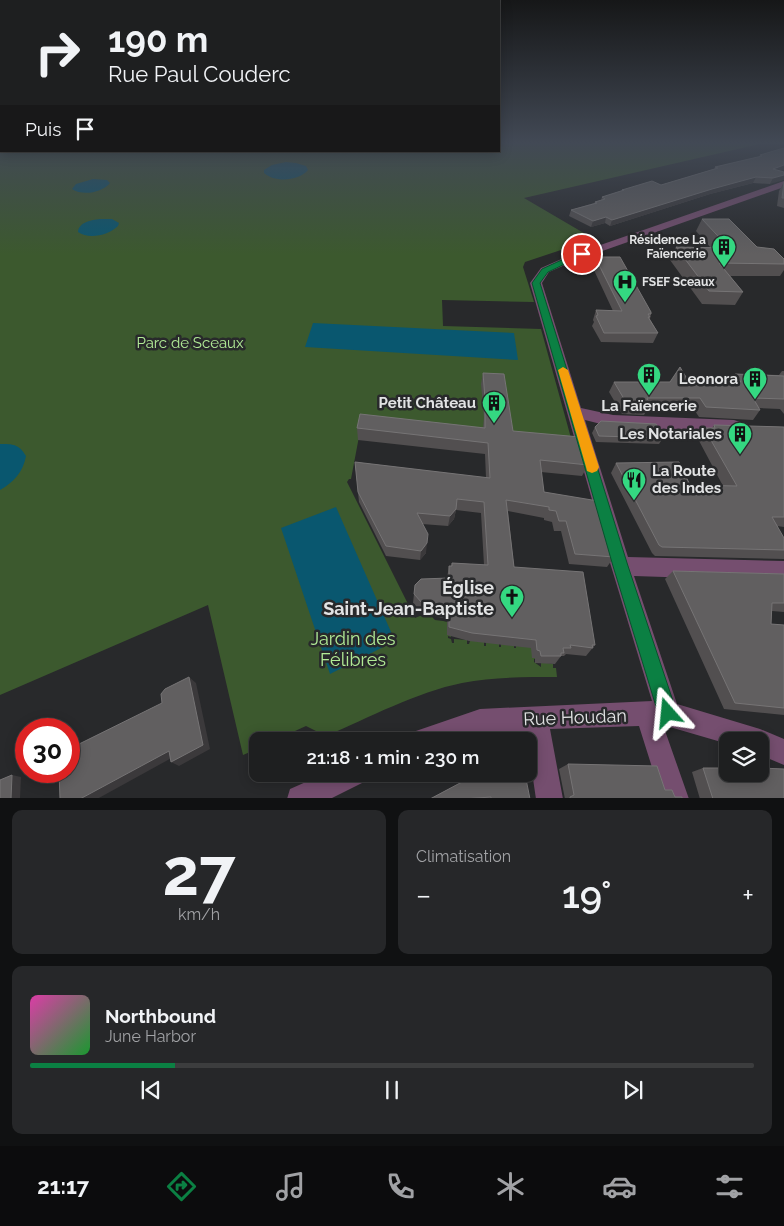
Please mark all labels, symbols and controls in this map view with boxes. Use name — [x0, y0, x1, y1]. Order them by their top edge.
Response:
text: 190 m — [108, 19, 208, 60]
icon: right — [25, 20, 90, 85]
text: Rue Paul Couderc — [108, 61, 291, 87]
icon: arrive — [71, 115, 99, 143]
text: Puis — [25, 118, 61, 140]
pin — [561, 233, 603, 275]
place label: Résidence La Faïencerie — [629, 233, 706, 261]
building icon: Résidence La Faïencerie — [711, 234, 737, 268]
icon: arrive — [568, 240, 596, 268]
hospital icon: FSEF Sceaux — [612, 269, 638, 303]
place label: FSEF Sceaux — [642, 275, 715, 289]
park label: Parc de Sceaux — [136, 334, 244, 352]
building icon: La Faïencerie — [636, 362, 662, 396]
building icon: Leonora — [742, 366, 768, 400]
place label: Leonora — [679, 370, 738, 388]
building icon: Petit Château — [481, 390, 507, 424]
place label: Petit Château — [379, 394, 476, 412]
place label: La Faïencerie — [601, 397, 697, 415]
building icon: Les Notariales — [727, 421, 753, 455]
place label: Les Notariales — [619, 425, 722, 443]
place label: La Route des Indes — [652, 462, 721, 497]
restaurant icon: La Route des Indes — [621, 467, 647, 501]
place label: Église Saint-Jean-Baptiste — [323, 577, 494, 619]
church icon: Église Saint-Jean-Baptiste — [499, 584, 525, 618]
park label: Jardin des Félibres — [310, 628, 396, 670]
position arrow — [641, 686, 693, 738]
street label: Rue Houdan — [523, 705, 627, 729]
speed limit sign: 30 — [15, 718, 80, 783]
map controls — [719, 732, 769, 782]
button: layers — [719, 732, 769, 782]
text: 21:18 · 1 min · 230 m — [307, 746, 479, 768]
text: 27 — [162, 834, 236, 910]
text: Climatisation — [416, 847, 511, 866]
text: 19° — [562, 872, 612, 917]
text: − — [416, 879, 431, 912]
text: + — [742, 879, 754, 912]
text: km/h — [178, 905, 220, 924]
text: Northbound — [105, 1005, 216, 1027]
text: June Harbor — [105, 1027, 196, 1046]
icon: previous — [137, 1076, 165, 1104]
icon: pause — [378, 1076, 406, 1104]
icon: next — [619, 1076, 647, 1104]
icon: directions — [164, 1169, 199, 1204]
icon: music — [273, 1169, 308, 1204]
icon: phone — [383, 1169, 418, 1204]
icon: climate — [493, 1169, 528, 1204]
icon: car — [602, 1169, 637, 1204]
icon: filters — [712, 1169, 747, 1204]
text: 21:17 — [37, 1173, 89, 1199]

